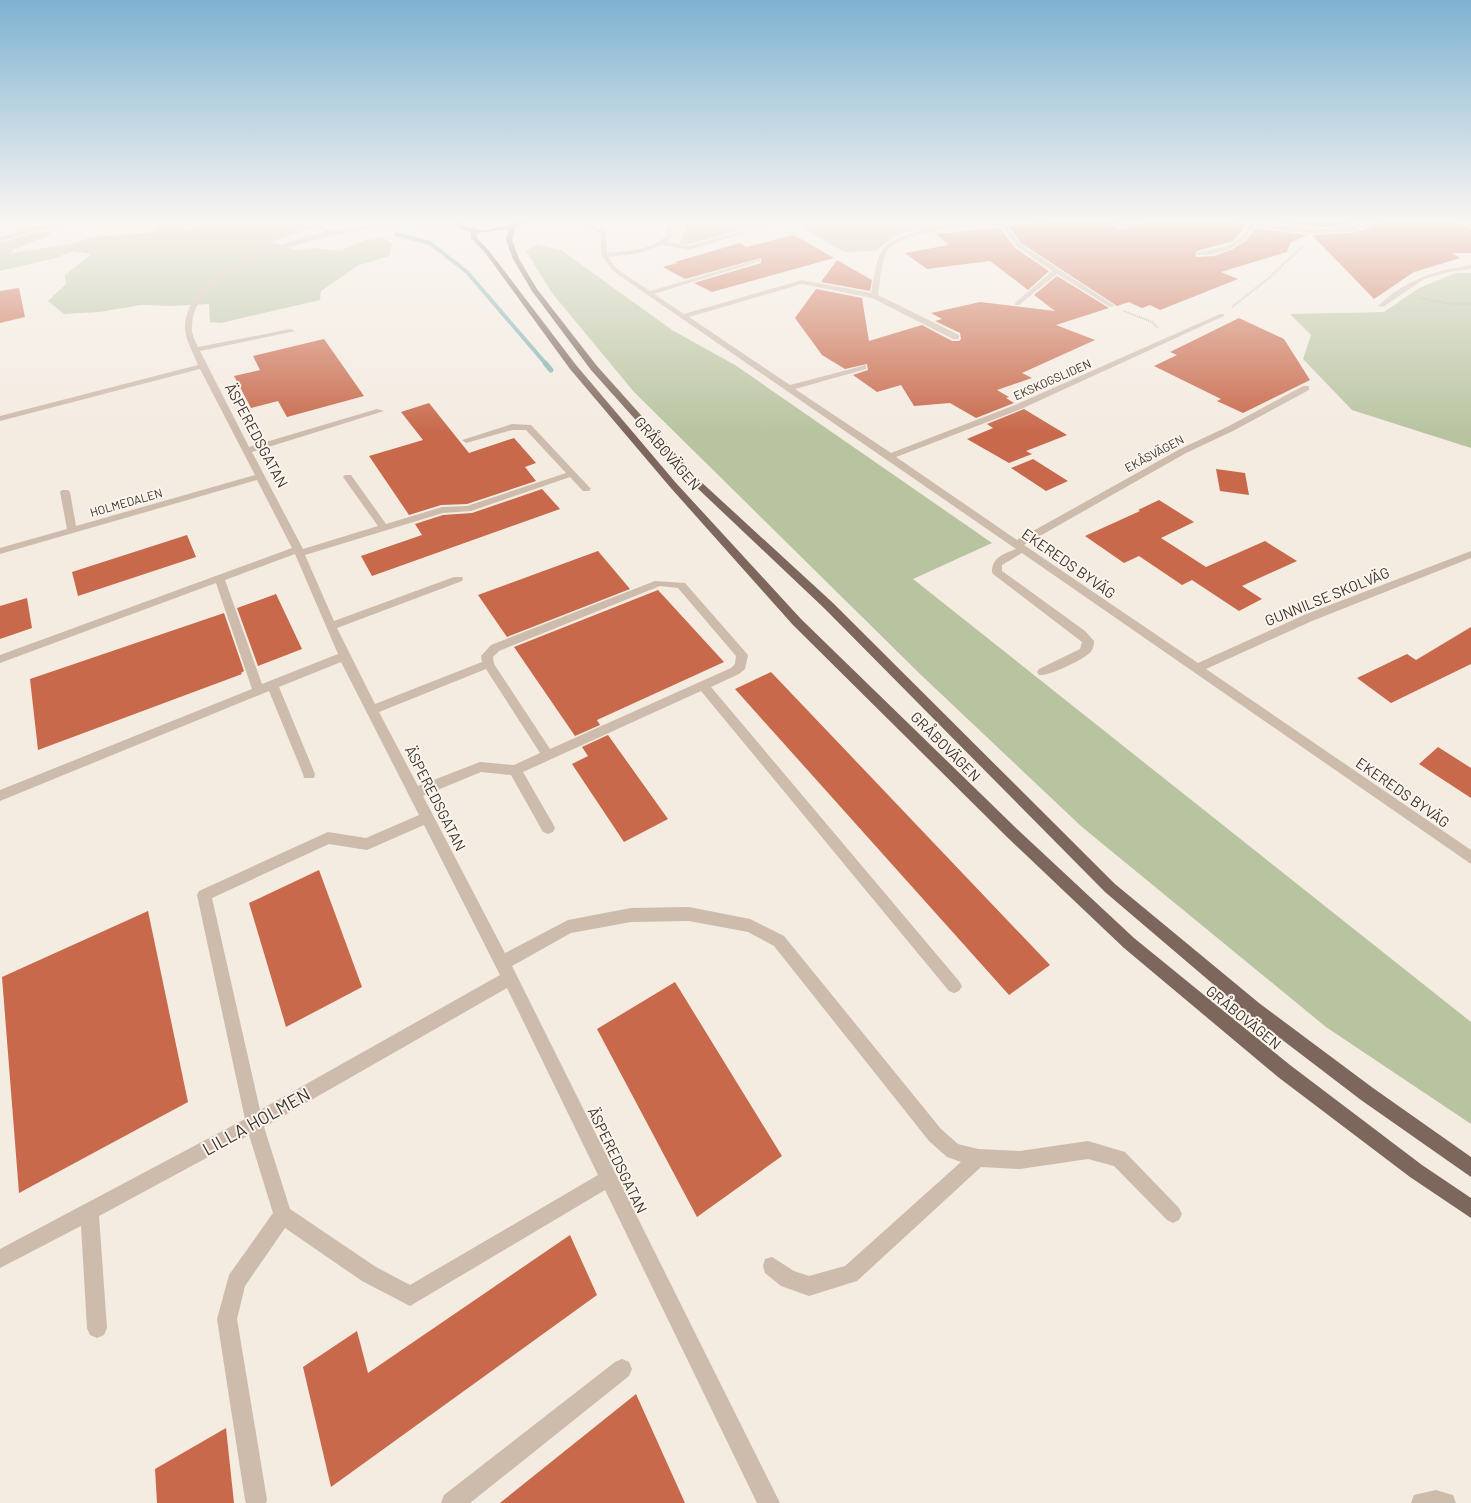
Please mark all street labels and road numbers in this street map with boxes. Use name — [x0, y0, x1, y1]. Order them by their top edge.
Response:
street label: EKSKOGSLIDEN — [1011, 356, 1093, 402]
street label: ÄSPEREDSGATAN — [222, 380, 292, 490]
street label: GRÅBOVÄGEN — [631, 412, 706, 493]
street label: EKÅSVÄGEN — [1122, 432, 1186, 474]
street label: HOLMEDALEN — [88, 485, 164, 519]
street label: EKEREDS BYVÄG — [1019, 524, 1119, 602]
street label: GUNNILSE SKOLVÄG — [1262, 563, 1392, 629]
street label: GRÅBOVÄGEN — [907, 707, 985, 785]
street label: ÄSPEREDSGATAN — [402, 742, 470, 854]
street label: EKEREDS BYVÄG — [1353, 753, 1453, 831]
street label: GRÅBOVÄGEN — [1203, 980, 1286, 1053]
street label: LILLA HOLMEN — [198, 1082, 314, 1160]
street label: ÄSPEREDSGATAN — [585, 1104, 651, 1216]

